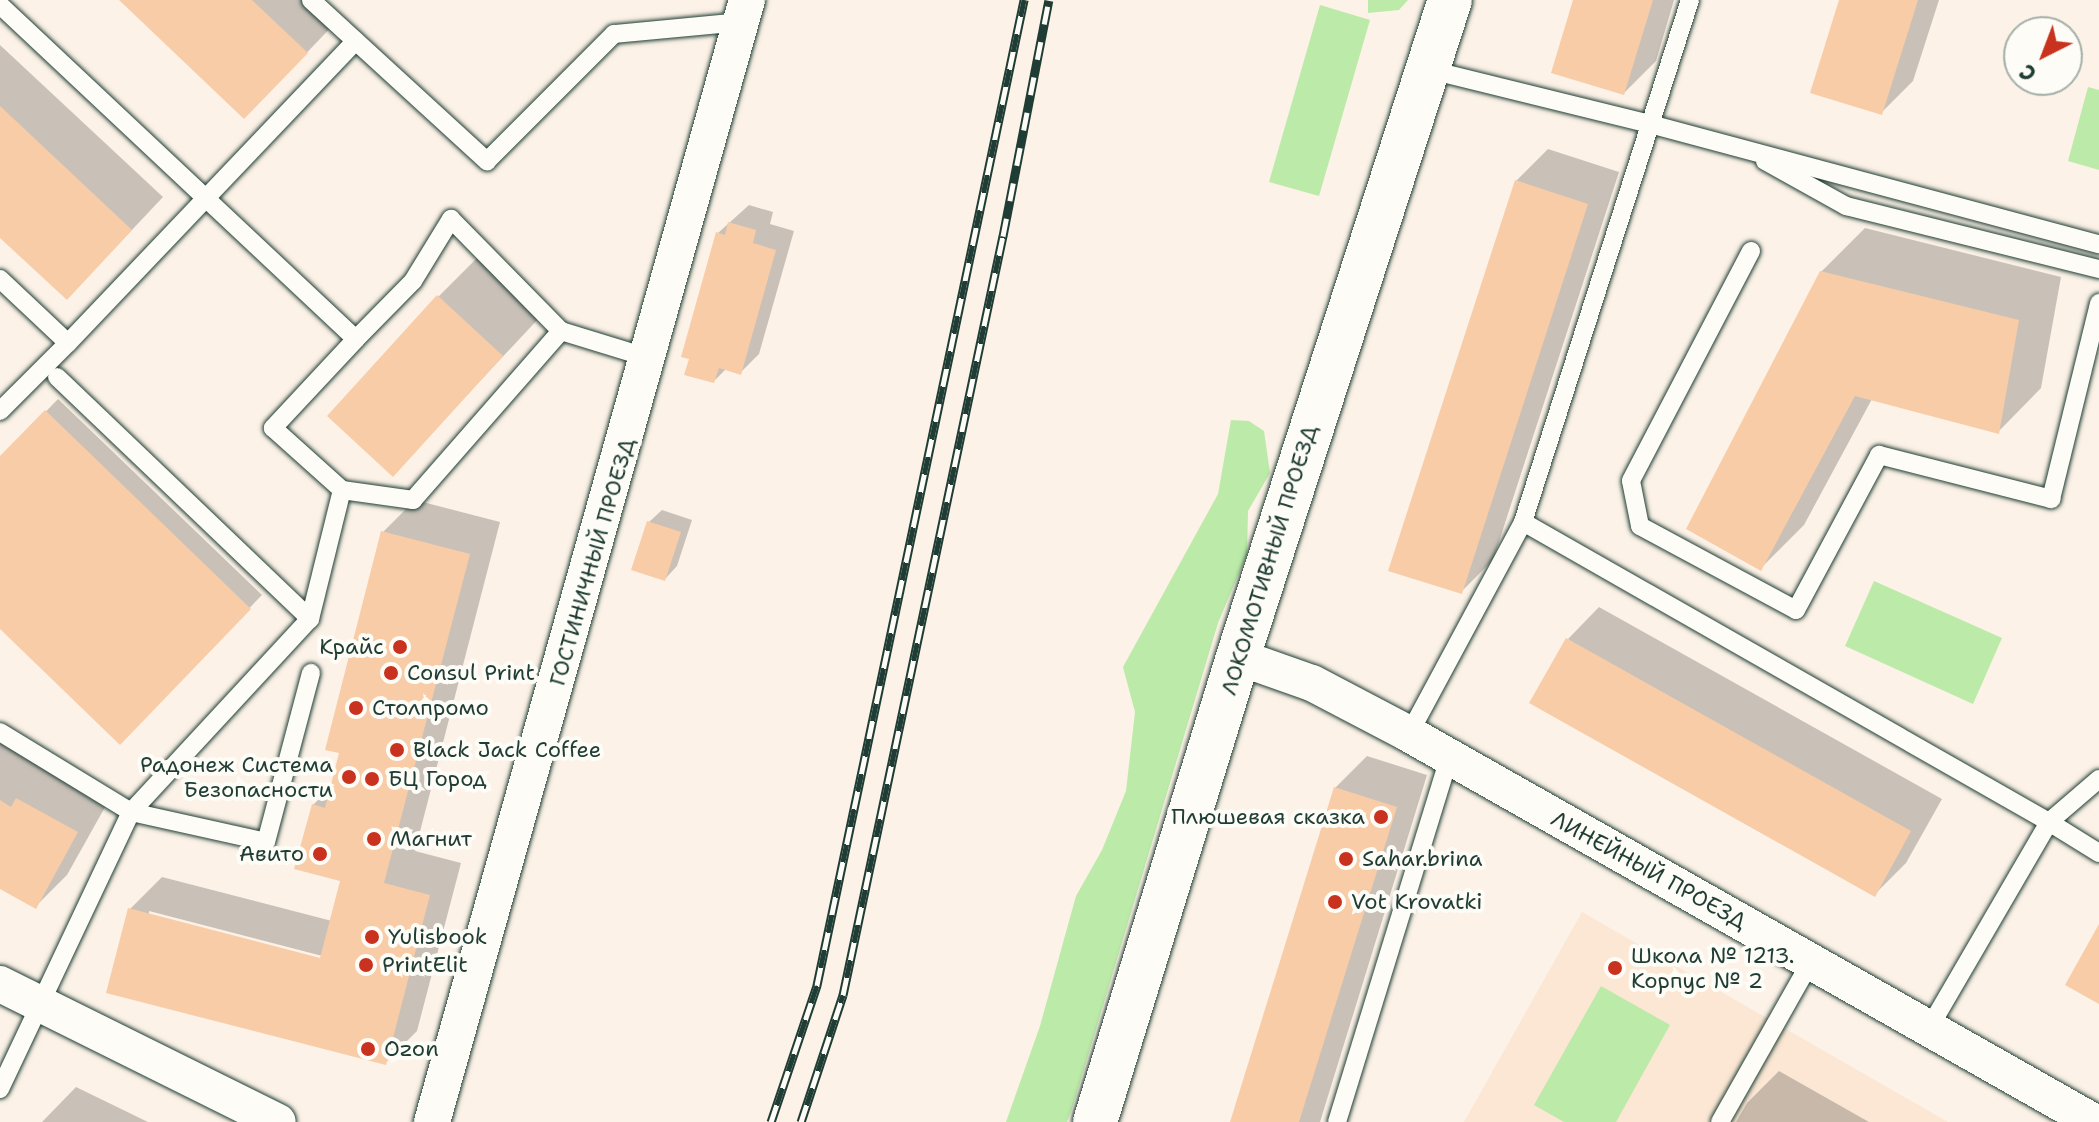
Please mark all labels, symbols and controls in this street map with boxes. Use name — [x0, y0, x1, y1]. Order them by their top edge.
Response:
north arrow — [2003, 16, 2083, 96]
text: С — [2013, 57, 2043, 88]
street label: ЛОКОМОТИВНЫЙ ПРОЕЗД — [1215, 422, 1323, 698]
street label: ГОСТИНИЧНЫЙ ПРОЕЗД — [544, 435, 640, 689]
place label: Крайс — [319, 634, 384, 660]
marker: Крайс — [391, 638, 409, 656]
place label: Consul Print — [407, 660, 535, 686]
marker: Consul Print — [382, 664, 400, 682]
place label: Столпромо — [372, 695, 489, 721]
marker: Столпромо — [347, 699, 365, 717]
place label: Black Jack Coffee — [413, 737, 601, 763]
marker: Black Jack Coffee — [388, 741, 406, 759]
place label: Радонеж Система Безопасности — [140, 751, 333, 802]
place label: БЦ Город — [388, 766, 487, 792]
marker: Радонеж Система Безопасности — [340, 768, 358, 786]
marker: БЦ Город — [363, 770, 381, 788]
place label: Плюшевая сказка — [1171, 804, 1365, 830]
street label: ЛИНЕЙНЫЙ ПРОЕЗД — [1547, 805, 1751, 935]
marker: Плюшевая сказка — [1372, 808, 1390, 826]
place label: Магнит — [390, 826, 472, 852]
marker: Магнит — [365, 830, 383, 848]
place label: Авито — [239, 841, 304, 867]
marker: Авито — [311, 845, 329, 863]
place label: Sahar.brina — [1362, 846, 1482, 872]
marker: Sahar.brina — [1337, 850, 1355, 868]
place label: Vot Krovatki — [1351, 889, 1483, 915]
marker: Vot Krovatki — [1326, 893, 1344, 911]
place label: Yulisbook — [388, 924, 487, 950]
marker: Yulisbook — [363, 928, 381, 946]
place label: Школа № 1213. Корпус № 2 — [1631, 942, 1794, 994]
place label: PrintElit — [382, 952, 468, 978]
marker: PrintElit — [357, 956, 375, 974]
marker: Школа № 1213. Корпус № 2 — [1606, 959, 1624, 977]
place label: Ozon — [384, 1036, 439, 1062]
marker: Ozon — [359, 1040, 377, 1058]

